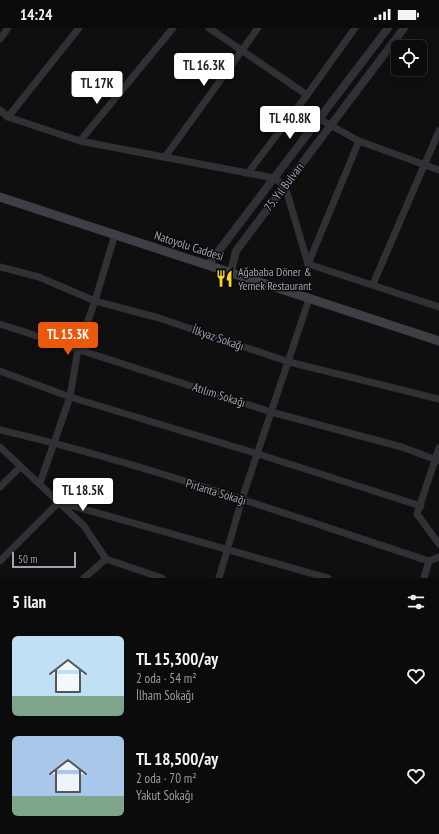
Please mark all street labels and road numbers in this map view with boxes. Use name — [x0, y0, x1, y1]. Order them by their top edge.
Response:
street label: 75. Yıl Bulvarı — [261, 159, 307, 214]
street label: Natoyolu Caddesi — [153, 227, 226, 264]
street label: İlkyaz Sokağı — [190, 322, 246, 353]
street label: Atılım Sokağı — [191, 379, 247, 410]
street label: Pırlanta Sokağı — [184, 475, 248, 508]

